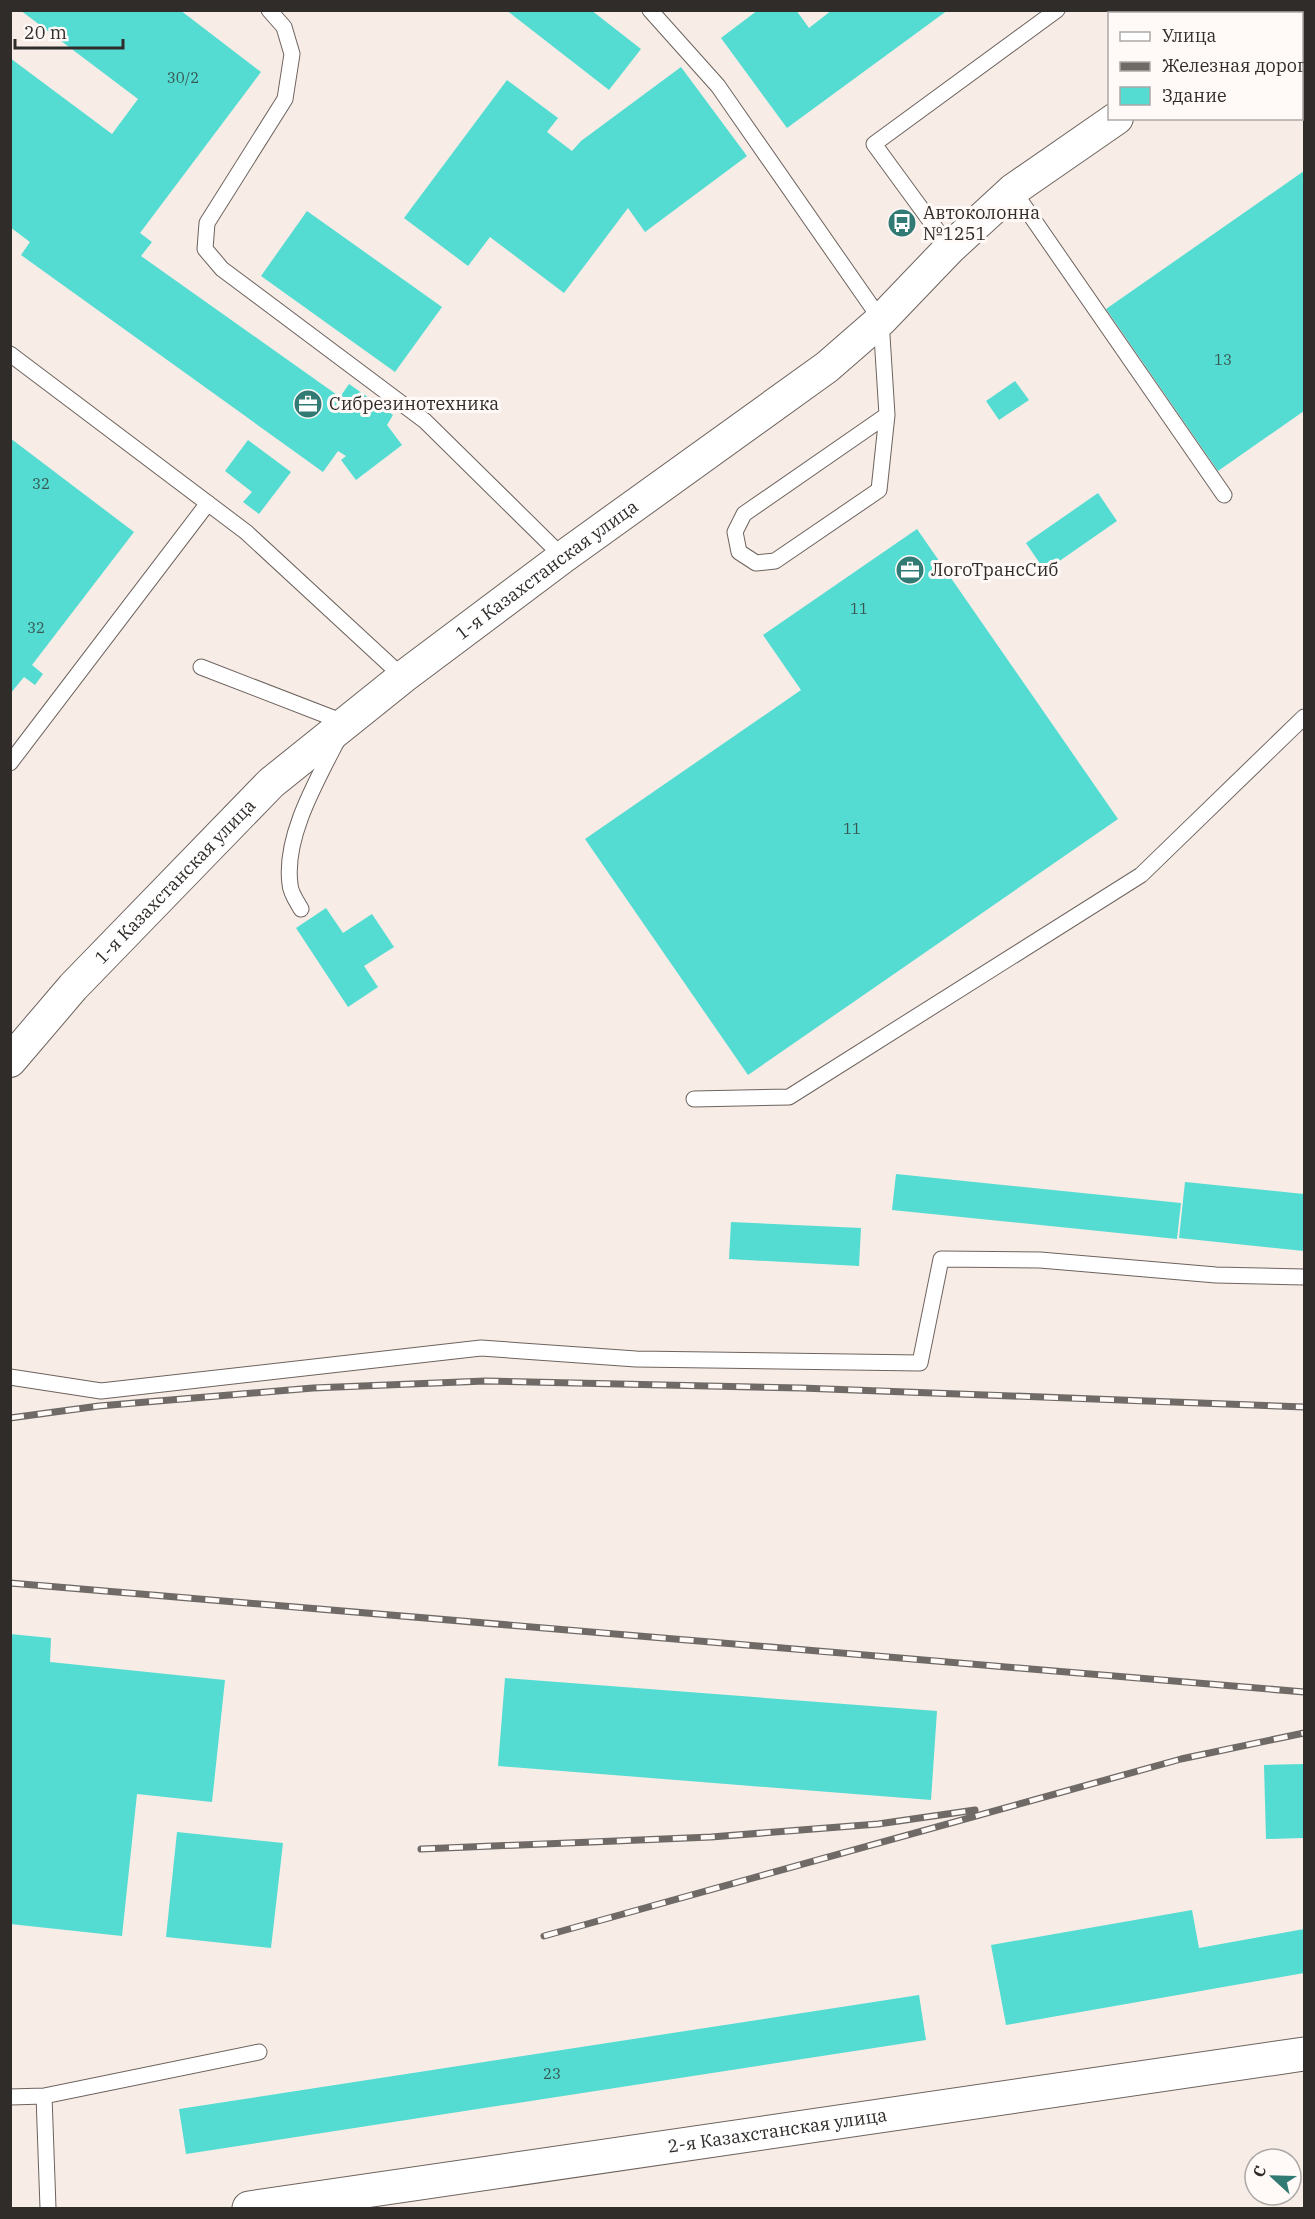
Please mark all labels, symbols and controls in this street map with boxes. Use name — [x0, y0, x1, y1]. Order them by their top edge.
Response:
scale bar — [15, 12, 123, 50]
legend — [1108, 12, 1303, 120]
text: 20 m — [24, 21, 67, 44]
text: Улица — [1162, 24, 1217, 47]
text: Железная дорога — [1162, 54, 1315, 77]
house number: 30/2 — [167, 68, 199, 87]
text: Здание — [1162, 84, 1227, 107]
place label: Автоколонна №1251 — [923, 201, 1040, 245]
bus stop icon: Автоколонна №1251 — [886, 207, 918, 239]
house number: 13 — [1214, 350, 1232, 369]
office icon: Сибрезинотехника — [292, 388, 324, 420]
place label: Сибрезинотехника — [329, 392, 499, 415]
house number: 32 — [32, 474, 50, 493]
street label: 1-я Казахстанская улица — [451, 495, 643, 645]
office icon: ЛогоТрансСиб — [894, 554, 926, 586]
place label: ЛогоТрансСиб — [931, 558, 1059, 581]
house number: 11 — [850, 599, 868, 618]
house number: 32 — [27, 618, 45, 637]
street label: 1-я Казахстанская улица — [90, 794, 260, 969]
house number: 11 — [843, 819, 861, 838]
house number: 23 — [543, 2064, 561, 2083]
street label: 2-я Казахстанская улица — [666, 2103, 889, 2158]
north arrow — [1243, 2147, 1303, 2207]
text: С — [1248, 2163, 1270, 2180]

